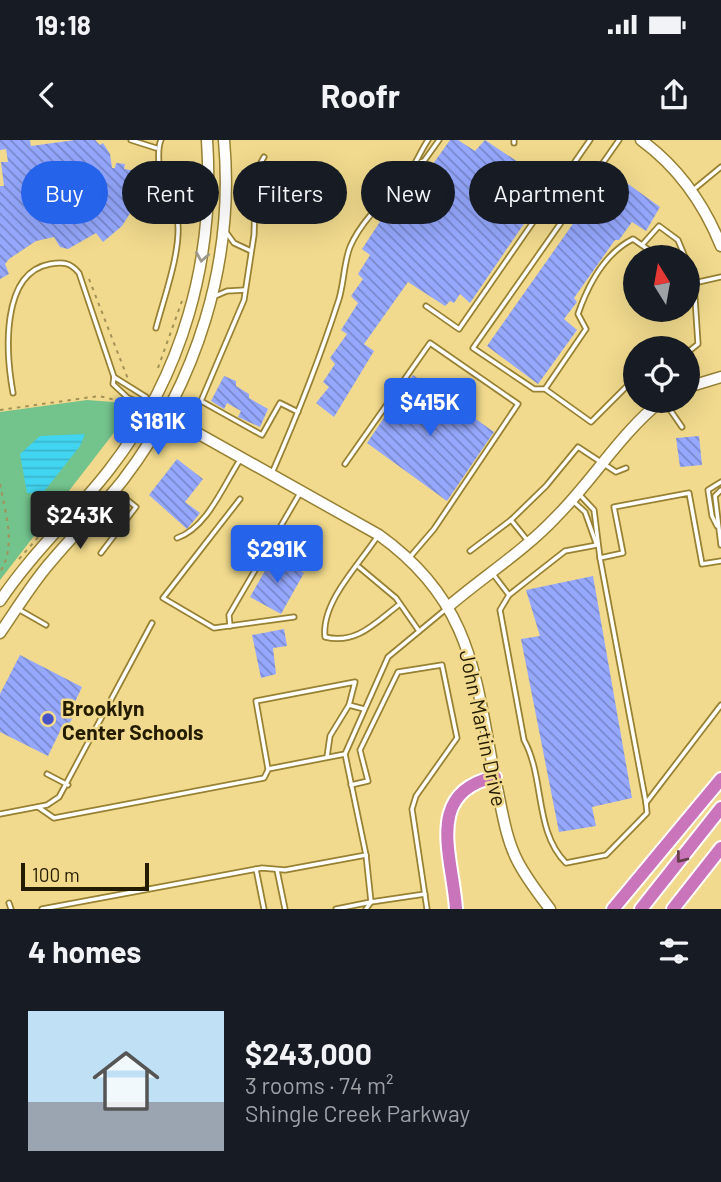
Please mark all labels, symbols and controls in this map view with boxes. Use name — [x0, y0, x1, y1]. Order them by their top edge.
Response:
text: 19:18 — [35, 9, 91, 40]
icon: back — [28, 76, 66, 114]
text: Roofr — [321, 76, 400, 114]
icon: share — [655, 76, 693, 114]
chip: Buy — [21, 161, 108, 224]
chip: Rent — [122, 161, 219, 224]
chip: Filters — [233, 161, 347, 224]
chip: New — [361, 161, 455, 224]
chip: Apartment — [469, 161, 629, 224]
north arrow — [623, 245, 700, 322]
map controls — [623, 245, 700, 413]
one-way arrow — [195, 251, 210, 263]
button: locate — [623, 336, 700, 413]
pin: $415K — [381, 378, 479, 438]
text: $415K — [400, 387, 460, 415]
pin: $181K — [109, 398, 207, 457]
text: $181K — [130, 406, 186, 434]
pin: $243K — [31, 492, 129, 551]
text: $243K — [47, 500, 113, 528]
pin: $291K — [228, 526, 326, 585]
text: $291K — [247, 534, 307, 562]
street label: John Martin Drive — [455, 647, 513, 809]
place label: Brooklyn Center Schools — [62, 695, 204, 744]
marker: Brooklyn Center Schools — [40, 711, 56, 727]
one-way arrow — [677, 850, 689, 863]
scale bar — [21, 860, 149, 892]
text: 100 m — [32, 863, 80, 886]
icon: filters — [655, 932, 693, 970]
text: 4 homes — [28, 933, 141, 969]
text: $243,000 — [245, 1035, 372, 1071]
icon: home — [84, 1039, 168, 1123]
text: 3 rooms · 74 m² — [245, 1071, 394, 1099]
text: Shingle Creek Parkway — [245, 1099, 470, 1127]

